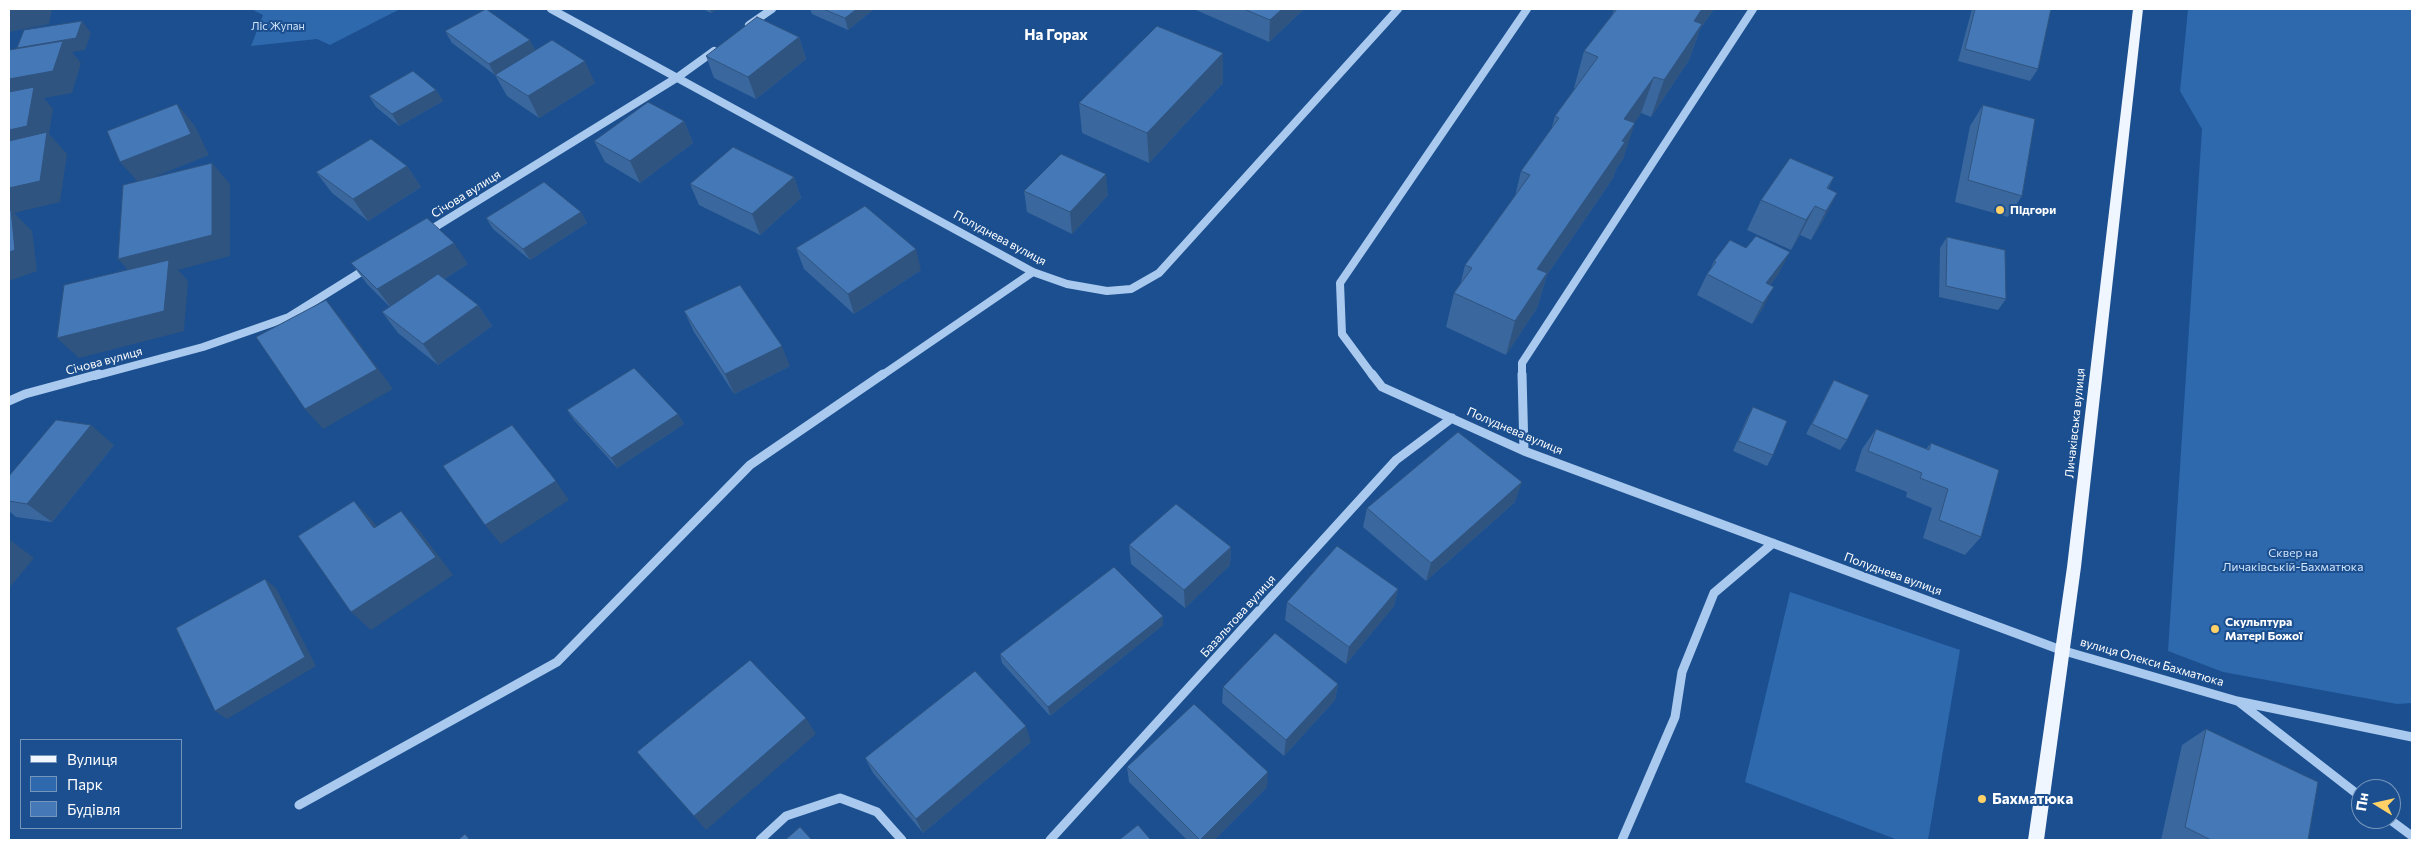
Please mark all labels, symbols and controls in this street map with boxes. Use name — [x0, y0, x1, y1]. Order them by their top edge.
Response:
park label: Ліс Жупан — [251, 19, 305, 33]
district label: На Горах — [1024, 26, 1088, 44]
street label: Січова вулиця — [429, 167, 503, 221]
place label: Підгори — [2010, 203, 2056, 217]
marker: Підгори — [1994, 204, 2006, 216]
street label: Полуднева вулиця — [951, 207, 1049, 269]
street label: Січова вулиця — [64, 344, 144, 378]
street label: Личаківська вулиця — [2062, 367, 2088, 479]
street label: Полуднева вулиця — [1465, 404, 1565, 458]
park label: Сквер на Личаківській-Бахматюка — [2223, 546, 2363, 574]
street label: Полуднева вулиця — [1842, 550, 1944, 598]
street label: Базальтова вулиця — [1197, 572, 1279, 660]
place label: Скульптура Матері Божої — [2225, 615, 2302, 643]
marker: Скульптура Матері Божої — [2209, 623, 2221, 635]
street label: вулиця Олекси Бахматюка — [2079, 635, 2225, 689]
legend — [20, 739, 182, 829]
text: Вулиця — [67, 750, 118, 768]
text: Парк — [67, 775, 103, 793]
north arrow — [2351, 779, 2401, 829]
place label: Бахматюка — [1992, 790, 2073, 808]
text: Пн — [2352, 791, 2372, 812]
marker: Бахматюка — [1976, 793, 1988, 805]
text: Будівля — [67, 800, 120, 818]

